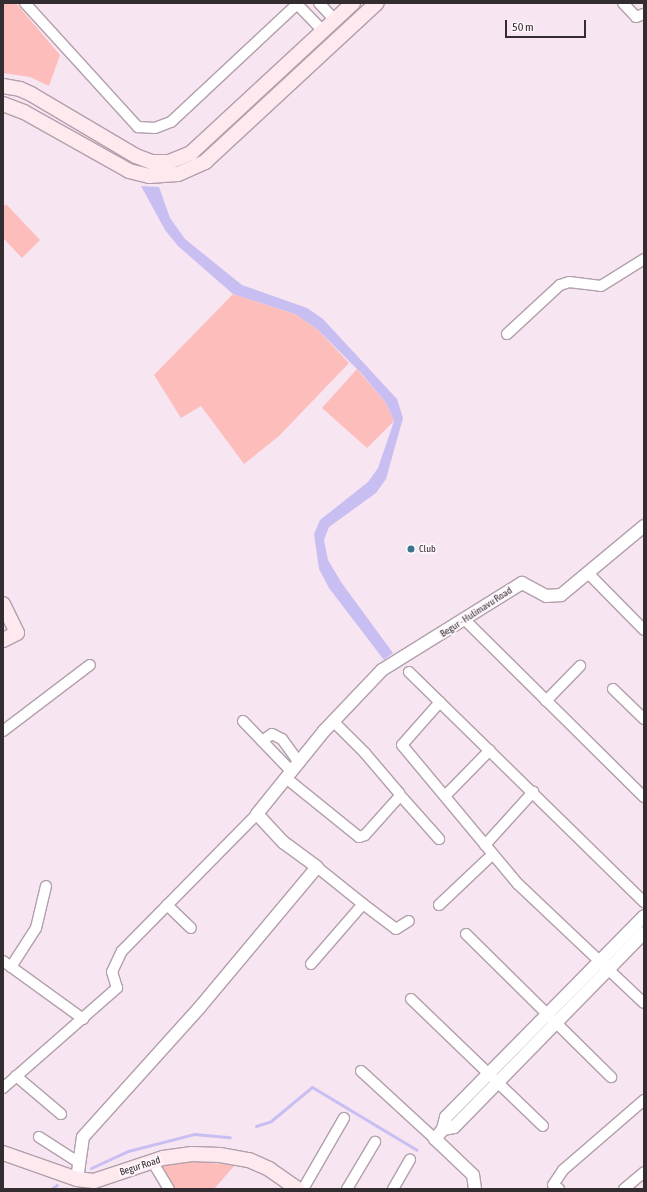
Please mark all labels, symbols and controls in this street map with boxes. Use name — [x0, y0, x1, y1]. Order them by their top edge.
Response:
scale bar — [507, 12, 588, 38]
text: 50 m — [512, 20, 534, 34]
place label: Club — [419, 543, 436, 555]
marker: Club — [406, 544, 416, 554]
street label: Begur - Hulimavu Road — [438, 584, 514, 640]
street label: Begur Road — [118, 1154, 162, 1178]

